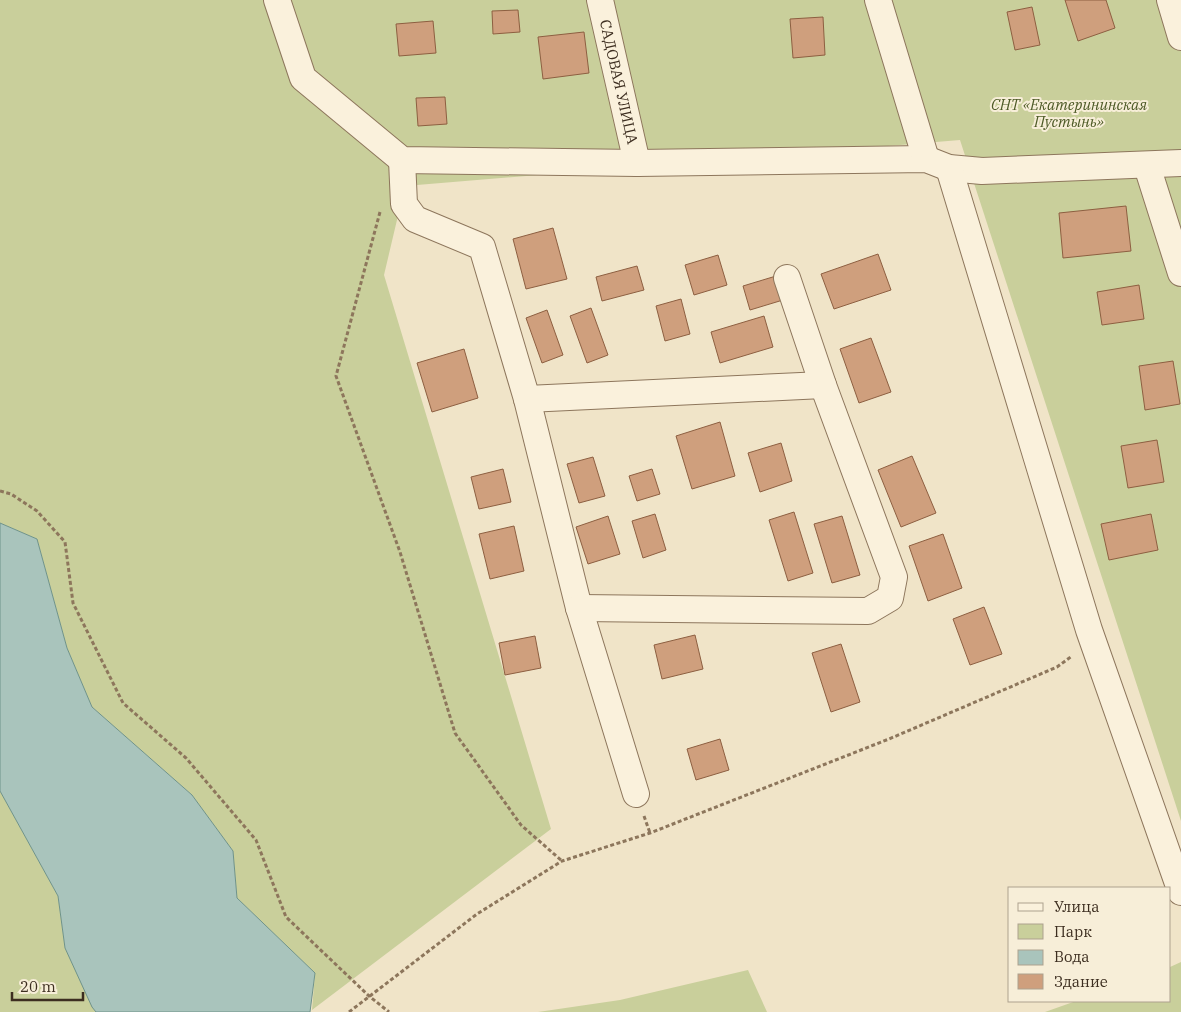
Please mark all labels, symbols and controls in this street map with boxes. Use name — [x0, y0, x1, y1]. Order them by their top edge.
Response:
street label: САДОВАЯ УЛИЦА — [596, 18, 643, 147]
park label: СНТ «Екатерининская Пустынь» — [991, 95, 1147, 131]
legend — [1008, 887, 1171, 1002]
text: Улица — [1054, 897, 1099, 916]
text: Парк — [1054, 922, 1092, 941]
text: Вода — [1054, 947, 1090, 966]
scale bar — [12, 970, 84, 1002]
text: Здание — [1054, 972, 1108, 991]
text: 20 m — [20, 977, 56, 996]

